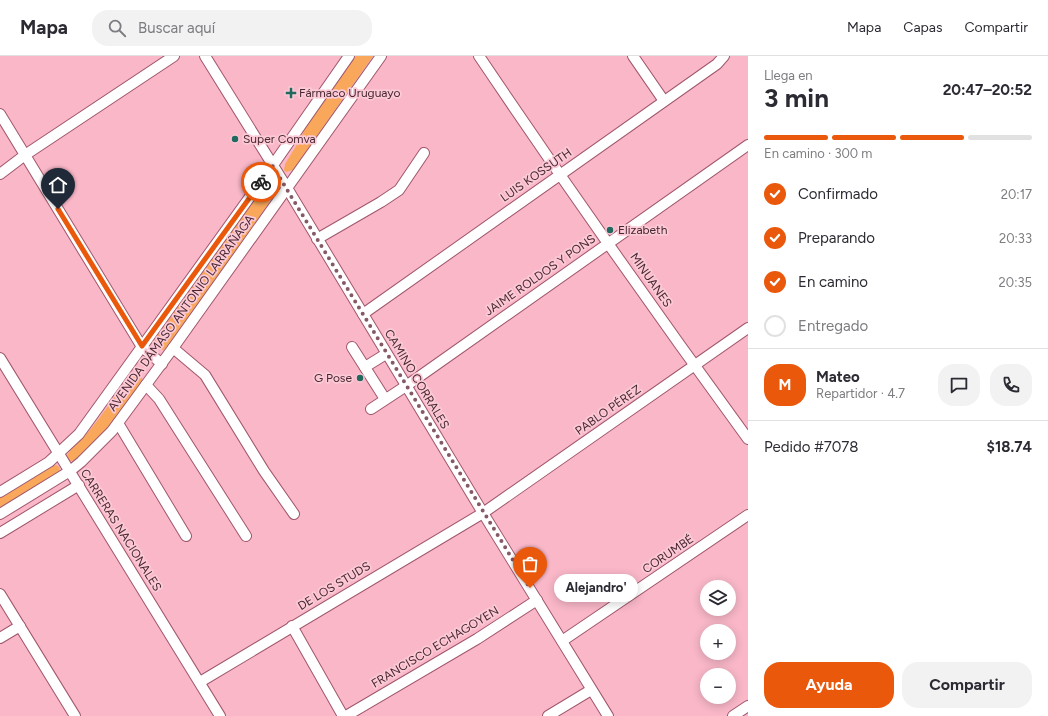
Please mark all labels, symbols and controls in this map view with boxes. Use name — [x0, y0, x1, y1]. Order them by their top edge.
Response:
search box — [92, 10, 372, 46]
text: Mapa — [20, 16, 68, 39]
icon: search — [106, 17, 128, 39]
text: Buscar aquí — [138, 19, 215, 37]
text: Mapa — [847, 19, 881, 36]
text: Capas — [903, 19, 942, 36]
text: Compartir — [964, 19, 1028, 36]
text: Llega en — [764, 68, 813, 83]
text: 20:47–20:52 — [943, 81, 1032, 99]
text: 3 min — [764, 82, 829, 114]
place label: Fármaco Uruguayo — [299, 86, 401, 100]
marker: Fármaco Uruguayo — [286, 88, 296, 98]
place label: Super Comva — [243, 132, 316, 146]
marker: Super Comva — [230, 134, 240, 144]
street label: LUIS KOSSUTH — [498, 145, 574, 205]
text: En camino · 300 m — [764, 146, 872, 161]
courier — [241, 162, 281, 202]
pin — [41, 168, 75, 209]
icon: bike — [250, 171, 272, 193]
icon: home — [47, 174, 69, 196]
icon: check — [764, 183, 786, 205]
text: Confirmado — [798, 185, 878, 203]
text: 20:17 — [1001, 187, 1032, 202]
street label: AVENIDA DÁMASO ANTONIO LARRAÑAGA — [105, 212, 257, 414]
place label: Elizabeth — [618, 223, 668, 237]
marker: Elizabeth — [605, 225, 615, 235]
icon: check — [764, 227, 786, 249]
text: Preparando — [798, 229, 875, 247]
street label: JAIME ROLDOS Y PONS — [482, 231, 598, 319]
text: 20:33 — [999, 231, 1032, 246]
street label: MINUANES — [627, 250, 675, 310]
icon: check — [764, 271, 786, 293]
text: En camino — [798, 273, 868, 291]
text: 20:35 — [999, 275, 1032, 290]
text: Entregado — [798, 317, 868, 335]
street label: CAMINO CORRALES — [382, 327, 452, 431]
button: chat — [938, 364, 980, 406]
button: phone — [990, 364, 1032, 406]
text: Mateo — [816, 368, 860, 386]
place label: G Pose — [314, 371, 352, 385]
marker: G Pose — [355, 373, 365, 383]
text: M — [779, 376, 791, 394]
street label: PABLO PÉREZ — [572, 382, 644, 438]
text: Repartidor · 4.7 — [816, 386, 905, 401]
text: Pedido #7078 — [764, 438, 859, 456]
text: $18.74 — [987, 438, 1032, 456]
street label: CARRERAS NACIONALES — [78, 466, 164, 594]
street label: CORUMBÉ — [640, 532, 696, 576]
pin — [513, 547, 547, 588]
icon: bag — [519, 553, 541, 575]
street label: DE LOS STUDS — [295, 559, 373, 613]
callout: Alejandro' — [554, 574, 638, 602]
text: Alejandro' — [565, 580, 627, 595]
map controls — [700, 580, 736, 704]
button: layers — [700, 580, 736, 616]
street label: FRANCISCO ECHAGOYEN — [369, 603, 501, 691]
button: + — [700, 624, 736, 660]
button: Ayuda — [764, 662, 894, 708]
button: Compartir — [902, 662, 1032, 708]
button: − — [700, 668, 736, 704]

